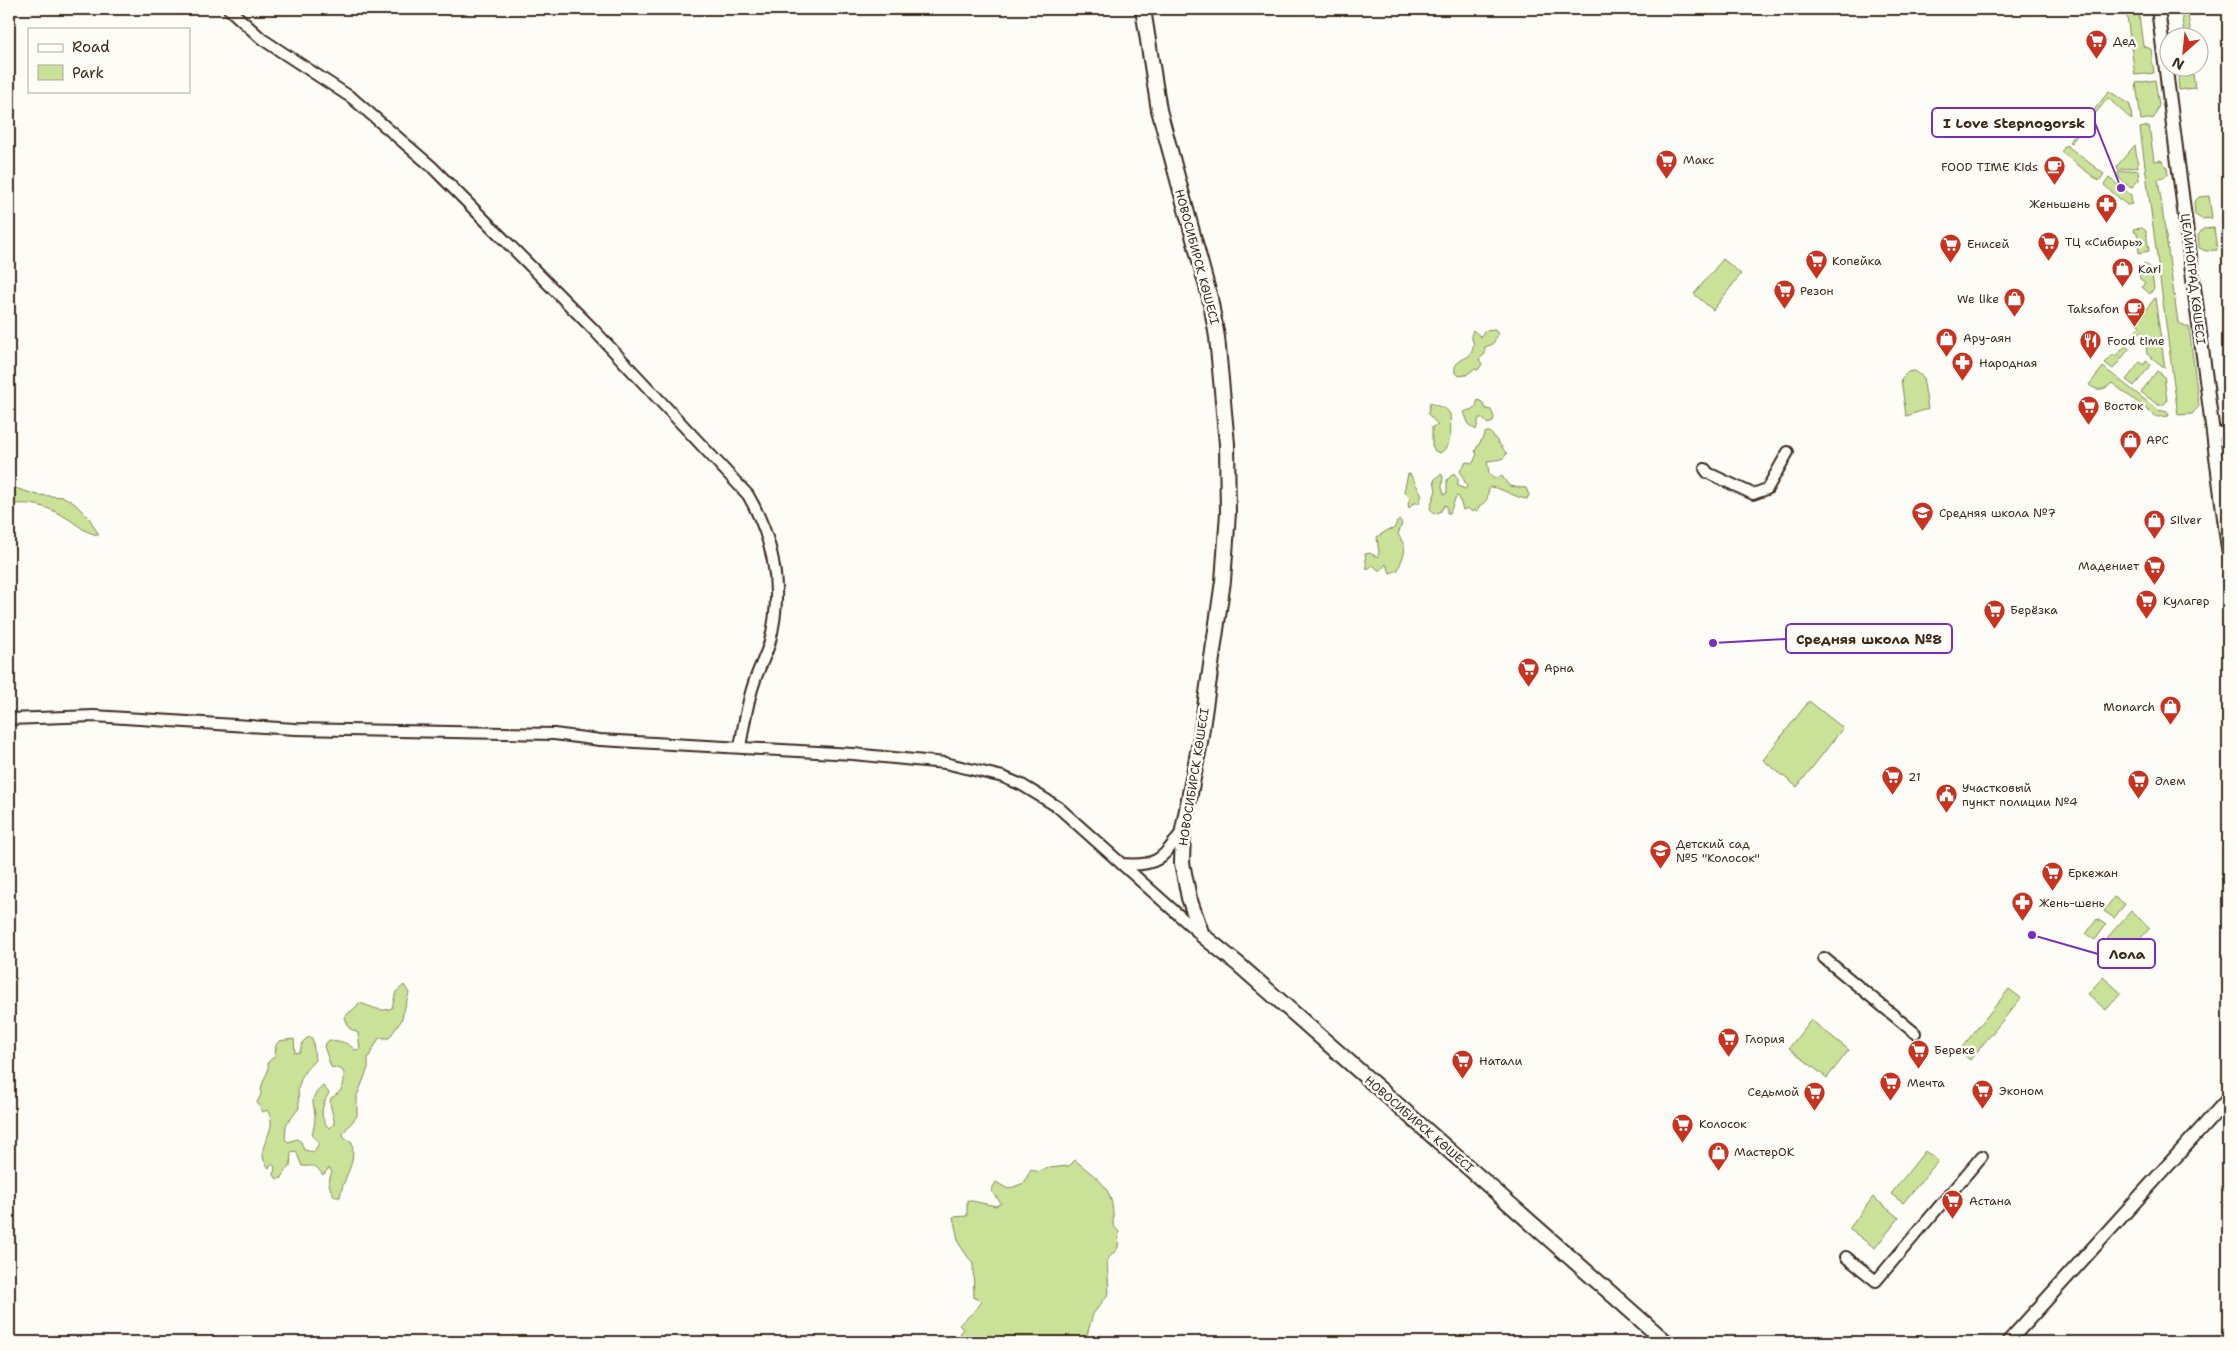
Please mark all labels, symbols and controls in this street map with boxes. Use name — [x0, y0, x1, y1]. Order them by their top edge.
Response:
legend — [28, 28, 190, 92]
north arrow — [2160, 28, 2210, 78]
supermarket icon: Дед — [2085, 29, 2109, 60]
place label: Дед — [2113, 33, 2136, 49]
text: Road — [72, 37, 110, 57]
text: N — [2169, 53, 2187, 74]
text: Park — [72, 63, 104, 83]
callout: I Love Stepnogorsk — [1932, 108, 2095, 137]
text: I Love Stepnogorsk — [1943, 114, 2085, 132]
supermarket icon: Макс — [1655, 148, 1679, 179]
place label: Макс — [1683, 152, 1714, 168]
cafe icon: FOOD TIME Kids — [2042, 155, 2066, 186]
place label: FOOD TIME Kids — [1941, 159, 2038, 175]
street label: НОВОСИБИРСК КӨШЕСІ — [1171, 187, 1223, 327]
pharmacy icon: Женьшень — [2094, 192, 2118, 223]
place label: Женьшень — [2029, 196, 2090, 212]
street label: ЦЕЛИНОГРАД КӨШЕСІ — [2177, 213, 2209, 346]
supermarket icon: ТЦ «Сибирь» — [2037, 230, 2061, 261]
supermarket icon: Енисей — [1939, 232, 1963, 263]
place label: ТЦ «Сибирь» — [2065, 234, 2143, 250]
place label: Енисей — [1967, 236, 2009, 252]
supermarket icon: Копейка — [1804, 249, 1828, 280]
place label: Копейка — [1832, 253, 1882, 269]
shop icon: Kari — [2110, 257, 2134, 288]
place label: Kari — [2138, 261, 2161, 277]
supermarket icon: Резон — [1772, 279, 1796, 310]
place label: Резон — [1800, 283, 1833, 299]
shop icon: We like — [2003, 287, 2027, 318]
place label: We like — [1957, 291, 1999, 307]
cafe icon: Taksafon — [2123, 297, 2147, 328]
place label: Taksafon — [2067, 301, 2119, 317]
shop icon: Ару-аян — [1935, 326, 1959, 357]
restaurant icon: Food time — [2079, 329, 2103, 360]
place label: Ару-аян — [1963, 330, 2011, 346]
place label: Food time — [2107, 333, 2165, 349]
pharmacy icon: Народная — [1951, 351, 1975, 382]
place label: Народная — [1979, 355, 2037, 371]
supermarket icon: Восток — [2076, 394, 2100, 425]
place label: Восток — [2104, 398, 2144, 414]
shop icon: АРС — [2118, 428, 2142, 459]
place label: АРС — [2146, 432, 2169, 448]
school or university icon: Средняя школа №7 — [1911, 501, 1935, 532]
place label: Средняя школа №7 — [1939, 505, 2056, 521]
shop icon: Silver — [2142, 508, 2166, 539]
place label: Silver — [2170, 512, 2202, 528]
supermarket icon: Мадениет — [2143, 554, 2167, 585]
place label: Мадениет — [2078, 558, 2140, 574]
supermarket icon: Кулагер — [2135, 589, 2159, 620]
place label: Кулагер — [2163, 593, 2210, 609]
supermarket icon: Берёзка — [1982, 598, 2006, 629]
place label: Берёзка — [2010, 602, 2058, 618]
callout: Средняя школа №8 — [1786, 624, 1952, 653]
text: Средняя школа №8 — [1796, 630, 1942, 648]
supermarket icon: Арна — [1516, 656, 1540, 687]
place label: Арна — [1544, 660, 1574, 676]
shop icon: Monarch — [2159, 695, 2183, 726]
place label: Monarch — [2103, 699, 2155, 715]
street label: НОВОСИБИРСК КӨШЕСІ — [1175, 706, 1213, 847]
supermarket icon: 21 — [1880, 765, 1904, 796]
place label: 21 — [1908, 769, 1921, 785]
supermarket icon: Әлем — [2127, 769, 2151, 800]
place label: Әлем — [2155, 773, 2186, 789]
place label: Участковый пункт полиции №4 — [1962, 780, 2078, 810]
public building icon: Участковый пункт полиции №4 — [1934, 783, 1958, 814]
place label: Детский сад №5 "Колосок" — [1676, 836, 1760, 866]
school or university icon: Детский сад №5 "Колосок" — [1648, 839, 1672, 870]
supermarket icon: Еркежан — [2040, 861, 2064, 892]
place label: Еркежан — [2068, 865, 2118, 881]
pharmacy icon: Жень-шень — [2011, 891, 2035, 922]
place label: Жень-шень — [2039, 895, 2105, 911]
callout: Лола — [2098, 939, 2155, 968]
text: Лола — [2109, 945, 2146, 963]
supermarket icon: Глория — [1717, 1027, 1741, 1058]
place label: Глория — [1745, 1031, 1785, 1047]
supermarket icon: Береке — [1906, 1038, 1930, 1069]
place label: Береке — [1934, 1042, 1975, 1058]
supermarket icon: Натали — [1451, 1049, 1475, 1080]
place label: Натали — [1479, 1053, 1522, 1069]
supermarket icon: Мечта — [1879, 1071, 1903, 1102]
street label: НОВОСИБИРСК КӨШЕСІ — [1361, 1072, 1477, 1176]
place label: Мечта — [1907, 1075, 1945, 1091]
supermarket icon: Эконом — [1971, 1079, 1995, 1110]
supermarket icon: Седьмой — [1803, 1080, 1827, 1111]
place label: Эконом — [1999, 1083, 2044, 1099]
place label: Седьмой — [1748, 1084, 1799, 1100]
supermarket icon: Колосок — [1671, 1112, 1695, 1143]
place label: Колосок — [1699, 1116, 1747, 1132]
shop icon: МастерOK — [1706, 1140, 1730, 1171]
place label: МастерOK — [1734, 1144, 1795, 1160]
supermarket icon: Астана — [1941, 1189, 1965, 1220]
place label: Астана — [1969, 1193, 2012, 1209]

